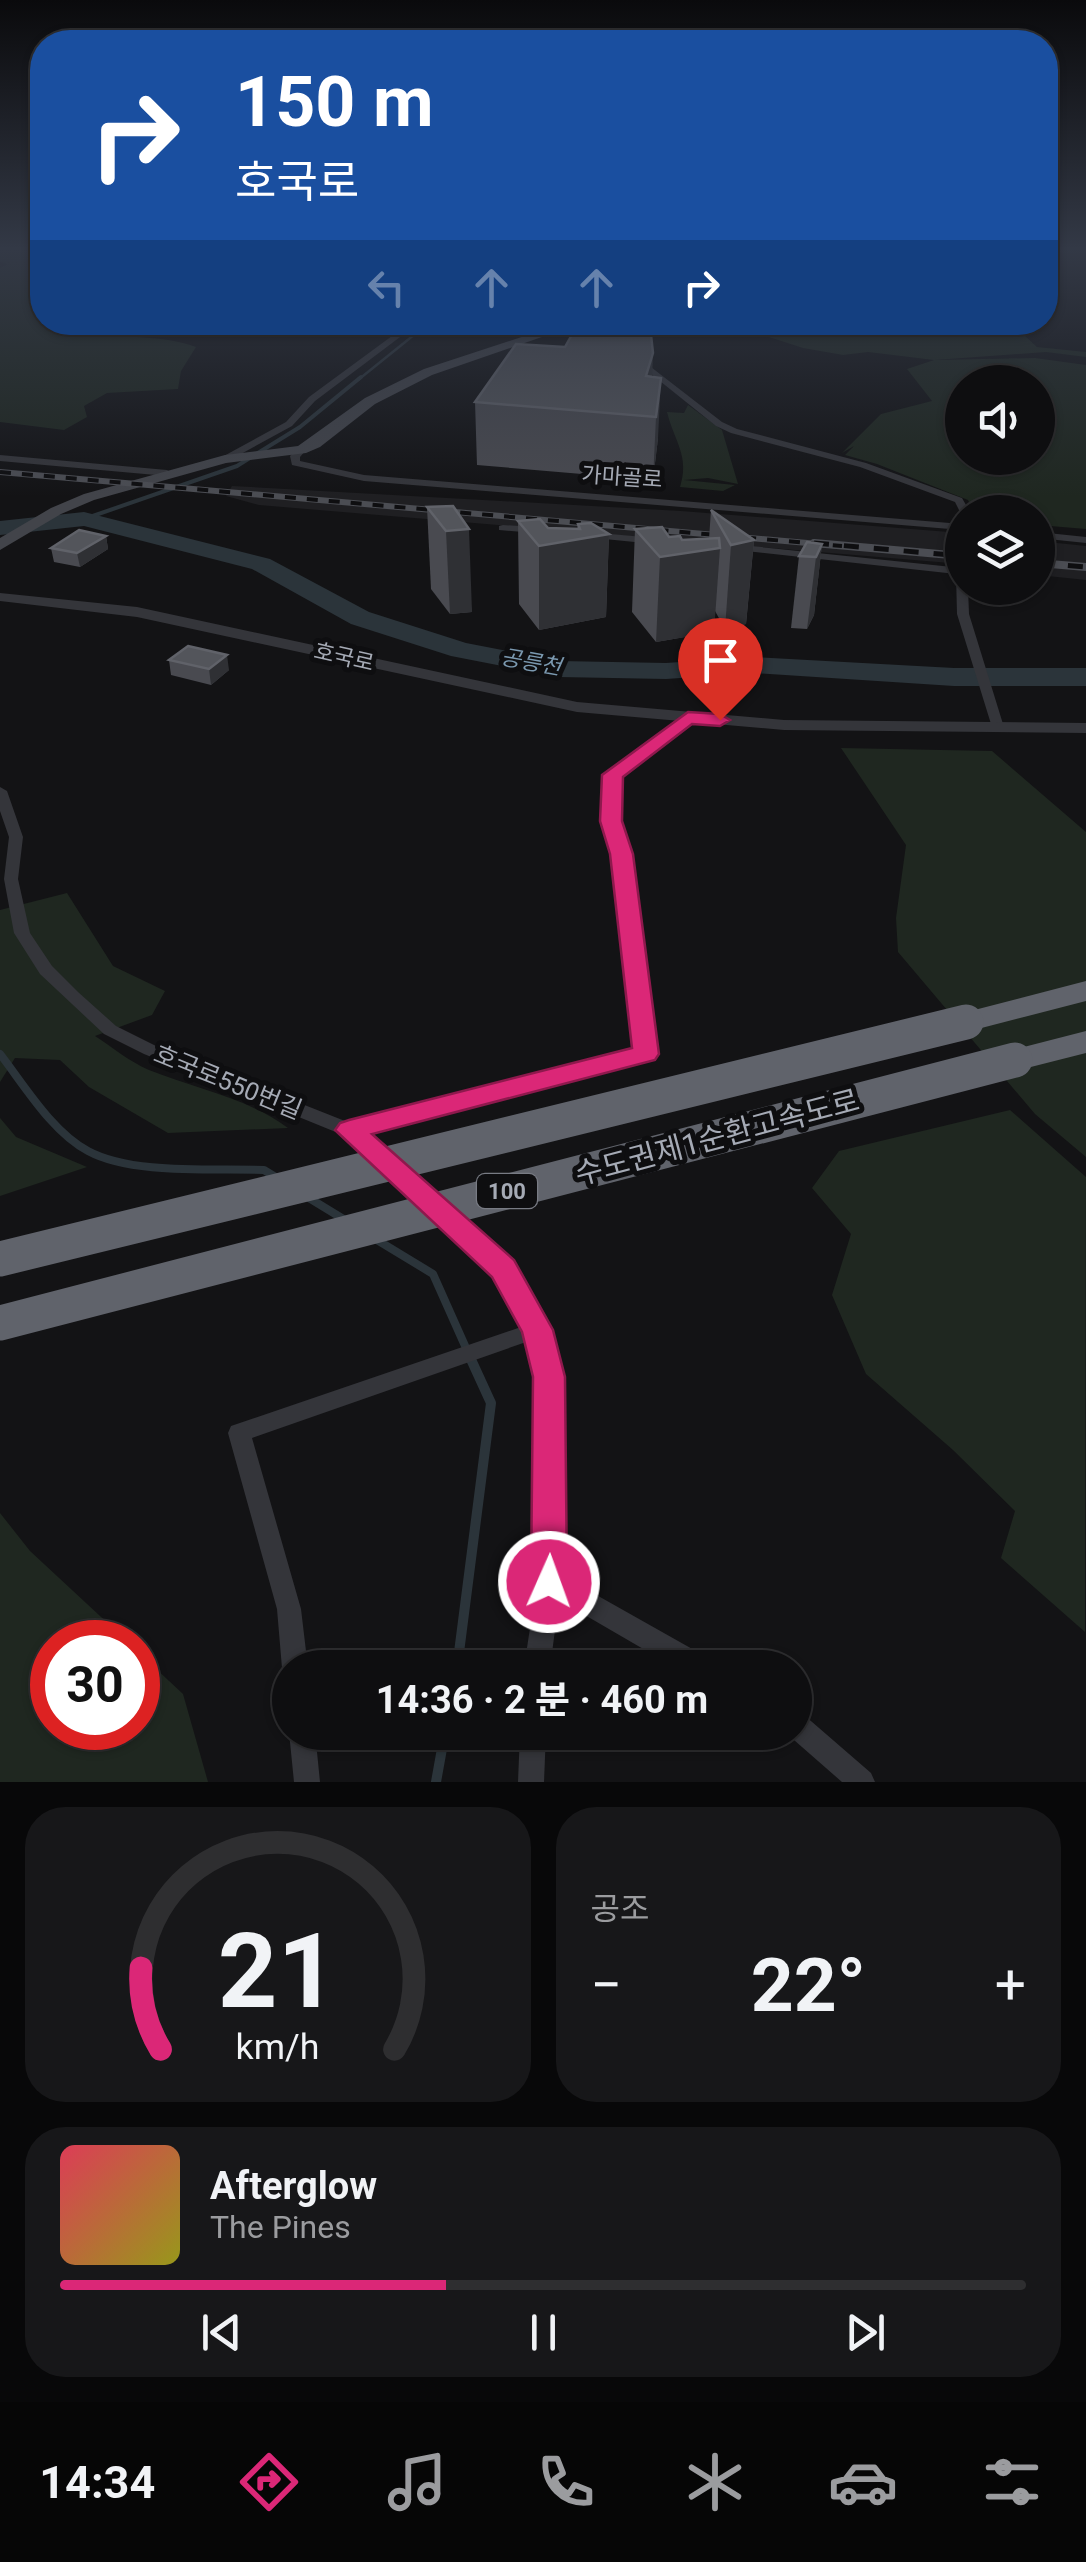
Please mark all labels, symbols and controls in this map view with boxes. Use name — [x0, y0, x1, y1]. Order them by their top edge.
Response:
text: 150 m — [235, 61, 434, 143]
icon: right — [70, 70, 200, 200]
text: 호국로 — [235, 155, 359, 208]
icon: left — [359, 260, 414, 315]
icon: ahead — [464, 260, 519, 315]
icon: ahead — [569, 260, 624, 315]
icon: right — [674, 260, 729, 315]
map controls — [945, 365, 1055, 605]
button: sound — [945, 365, 1055, 475]
street label: 가마골로 — [581, 462, 663, 492]
button: layers — [945, 495, 1055, 605]
pin — [678, 618, 763, 721]
icon: arrive — [693, 633, 748, 688]
street label: 호국로 — [312, 638, 376, 676]
water label: 공릉천 — [499, 644, 566, 680]
street label: 호국로550번길 — [150, 1039, 306, 1125]
street label: 수도권제1순환고속도로 — [571, 1082, 863, 1192]
road number: 100 — [477, 1174, 537, 1208]
position arrow — [497, 1530, 601, 1634]
speed limit sign: 30 — [30, 1620, 160, 1750]
text: 14:36 · 2 분 · 460 m — [376, 1678, 708, 1722]
text: 공조 — [591, 1890, 649, 1928]
text: 21 — [218, 1911, 337, 2032]
text: 22° — [751, 1941, 866, 2029]
text: − — [591, 1953, 622, 2017]
text: + — [995, 1953, 1026, 2017]
text: km/h — [236, 2026, 320, 2068]
text: Afterglow — [210, 2164, 377, 2208]
text: The Pines — [210, 2208, 351, 2246]
icon: previous — [194, 2305, 249, 2360]
icon: pause — [516, 2305, 571, 2360]
icon: next — [838, 2305, 893, 2360]
icon: directions — [234, 2447, 304, 2517]
icon: music — [382, 2447, 452, 2517]
icon: phone — [531, 2447, 601, 2517]
icon: climate — [680, 2447, 750, 2517]
icon: car — [828, 2447, 898, 2517]
icon: filters — [977, 2447, 1047, 2517]
text: 14:34 — [39, 2456, 155, 2509]

